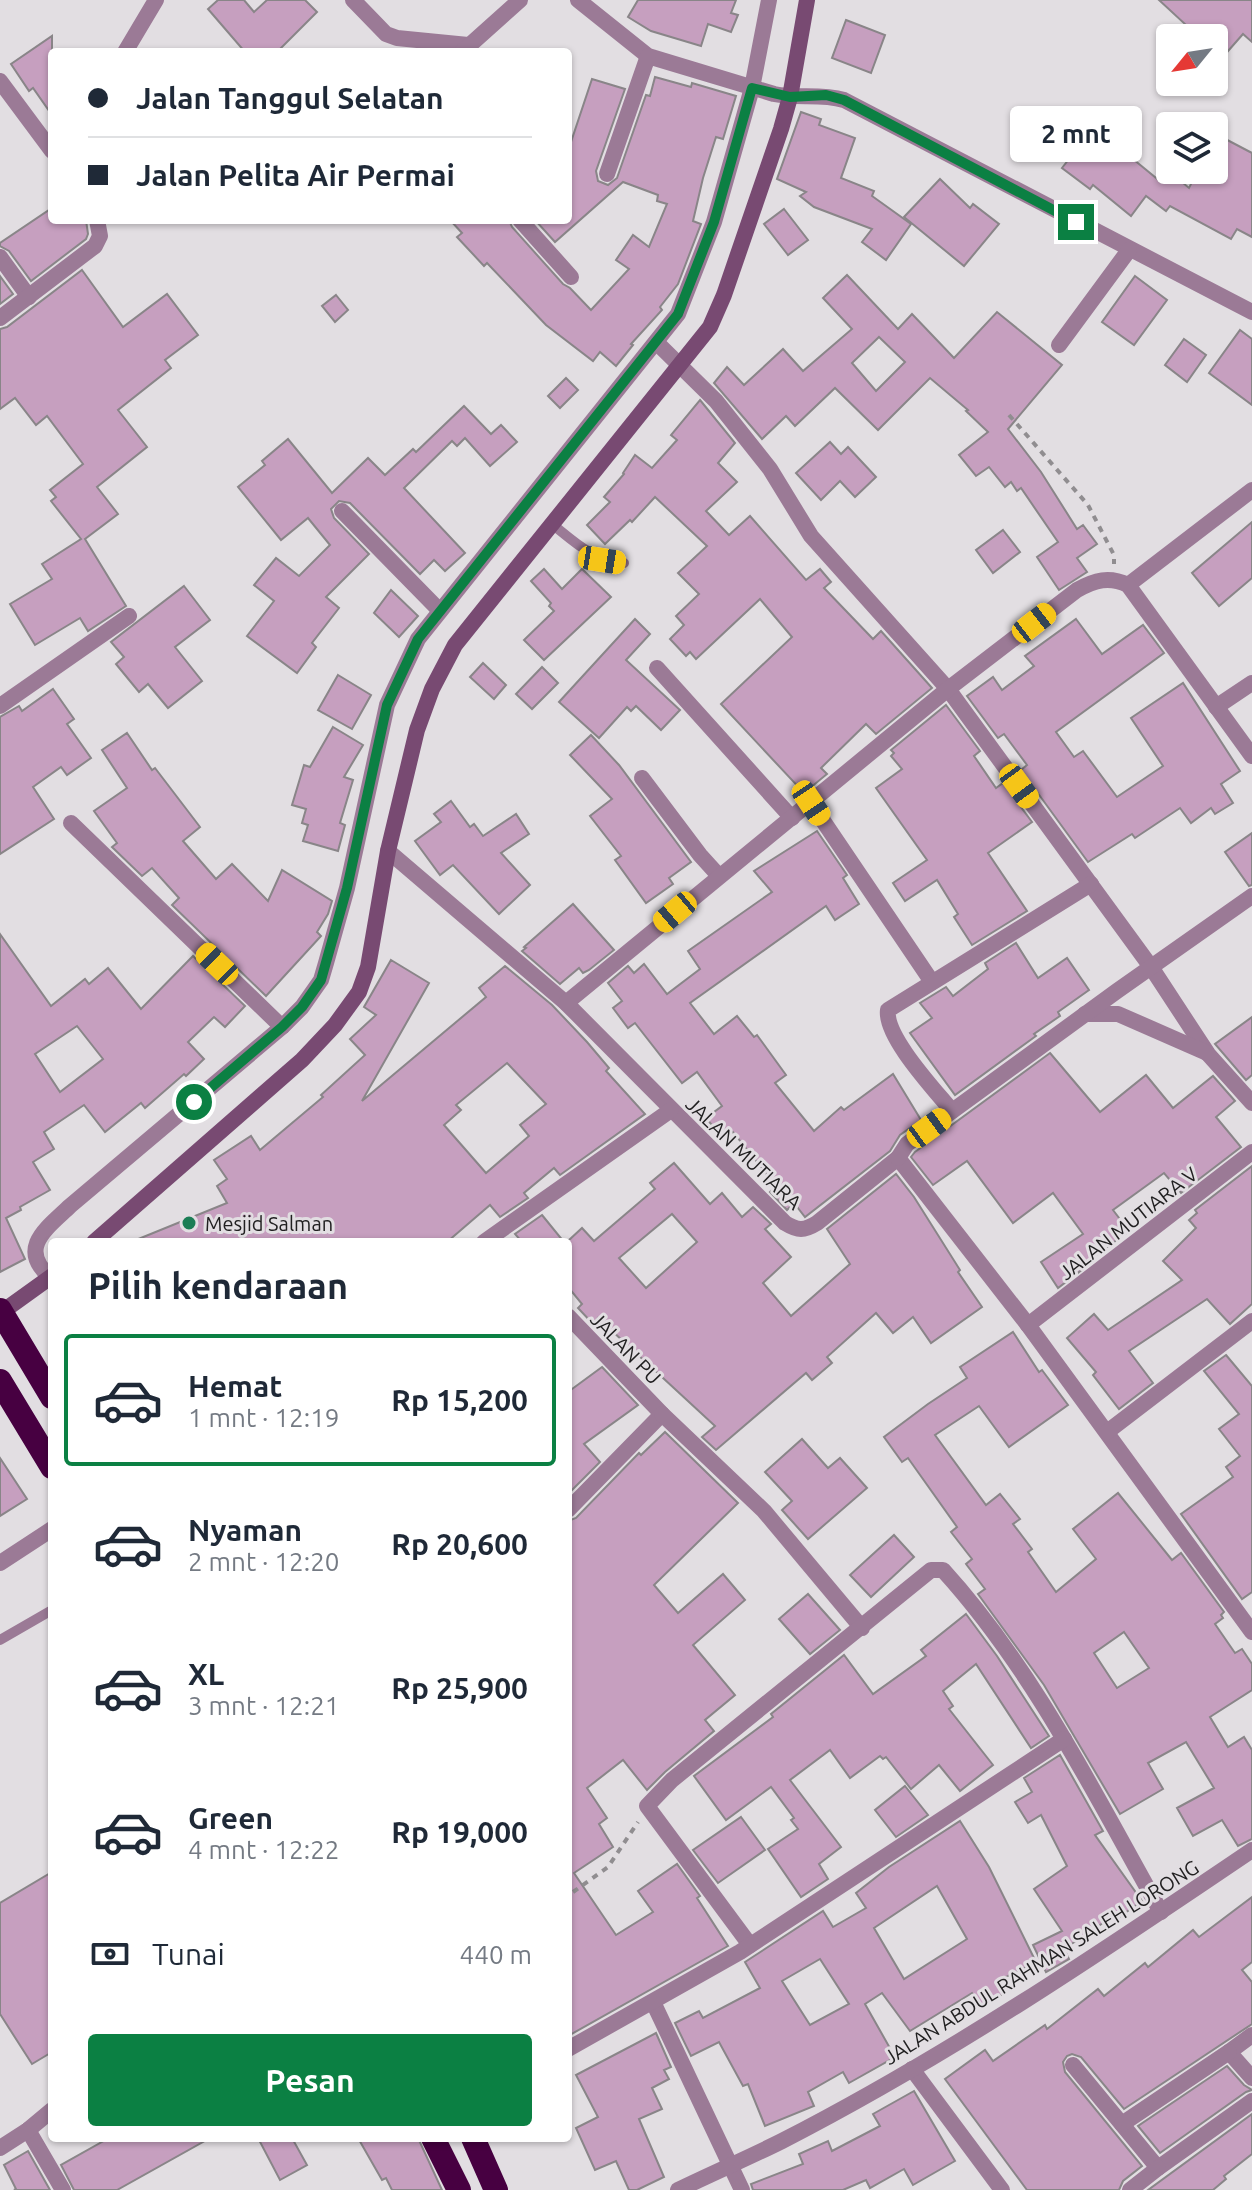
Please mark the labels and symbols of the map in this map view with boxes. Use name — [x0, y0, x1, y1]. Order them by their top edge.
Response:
north arrow — [1156, 24, 1228, 96]
callout: 2 mnt — [1010, 106, 1142, 162]
route end — [1058, 204, 1094, 240]
car — [576, 544, 628, 576]
car — [1008, 599, 1060, 647]
car — [995, 760, 1043, 812]
car — [788, 776, 834, 830]
car — [649, 887, 701, 937]
car — [191, 939, 243, 989]
route start — [176, 1084, 212, 1120]
street label: JALAN MUTIARA — [681, 1092, 807, 1214]
car — [903, 1104, 955, 1152]
street label: JALAN MUTIARA V — [1054, 1162, 1202, 1284]
place label: Mesjid Salman — [205, 1212, 333, 1235]
marker: Mesjid Salman — [180, 1214, 198, 1232]
street label: JALAN PU — [586, 1307, 666, 1389]
street label: JALAN ABDUL RAHMAN SALEH LORONG — [879, 1855, 1203, 2069]

